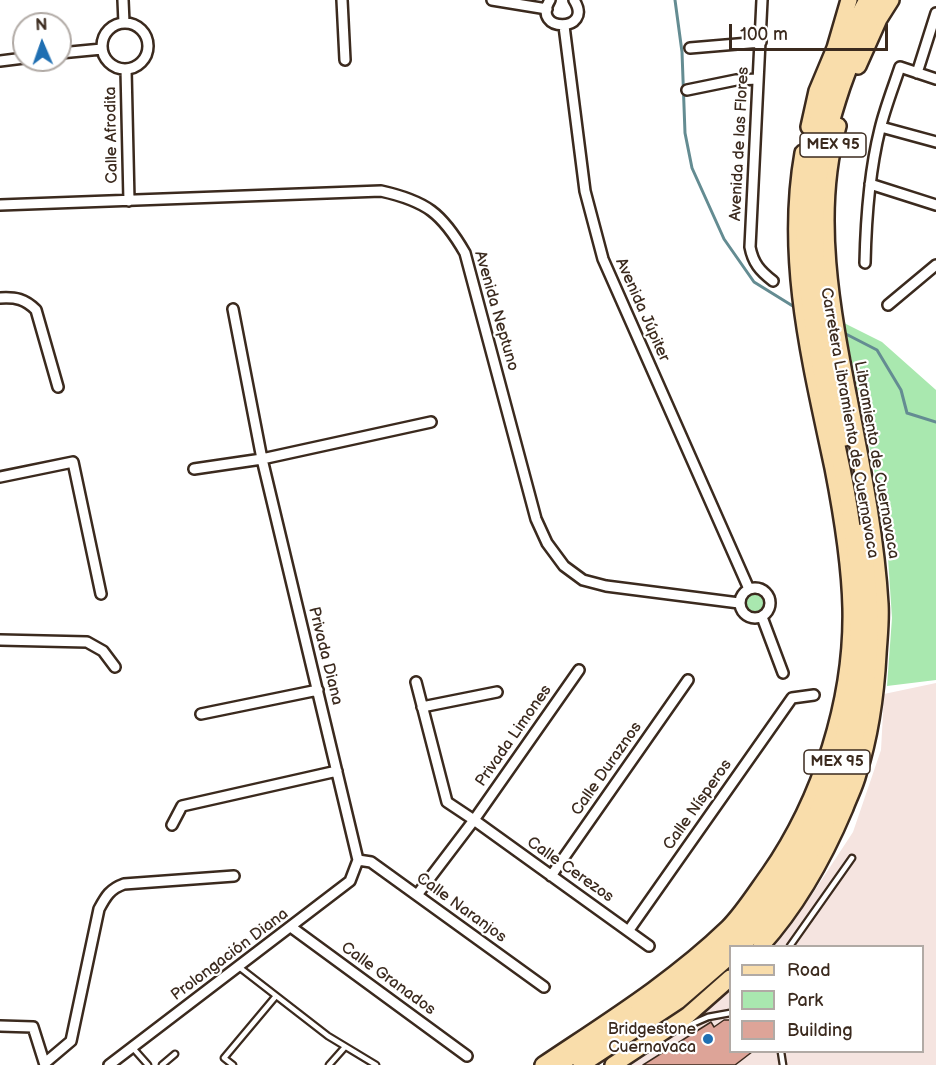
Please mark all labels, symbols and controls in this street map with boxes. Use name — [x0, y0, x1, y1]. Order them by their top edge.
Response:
north arrow — [12, 12, 72, 72]
scale bar — [732, 12, 891, 50]
text: N — [35, 16, 48, 35]
text: 100 m — [740, 24, 788, 45]
street label: Avenida de las Flores — [726, 66, 754, 222]
street label: Calle Afrodita — [102, 86, 122, 184]
road number: MEX 95 — [800, 133, 866, 157]
street label: Avenida Neptuno — [470, 249, 522, 373]
street label: Avenida Júpiter — [611, 255, 673, 365]
street label: Carretera Libramiento de Cuernavaca — [816, 286, 882, 560]
street label: Libramiento de Cuernavaca — [849, 360, 903, 560]
street label: Privada Diana — [304, 605, 346, 707]
street label: Privada Limones — [472, 681, 556, 791]
street label: Calle Duraznos — [568, 718, 646, 820]
road number: MEX 95 — [804, 750, 870, 774]
street label: Calle Nísperos — [660, 756, 736, 854]
street label: Calle Cerezos — [523, 833, 617, 907]
street label: Calle Naranjos — [412, 869, 510, 947]
street label: Prolongación Diana — [168, 905, 292, 1005]
street label: Calle Granados — [337, 938, 439, 1020]
legend — [729, 945, 924, 1053]
text: Road — [787, 960, 831, 981]
text: Park — [787, 990, 823, 1011]
place label: Bridgestone Cuernavaca — [608, 1020, 696, 1058]
text: Building — [787, 1020, 853, 1041]
marker: Bridgestone Cuernavaca — [701, 1032, 715, 1046]

